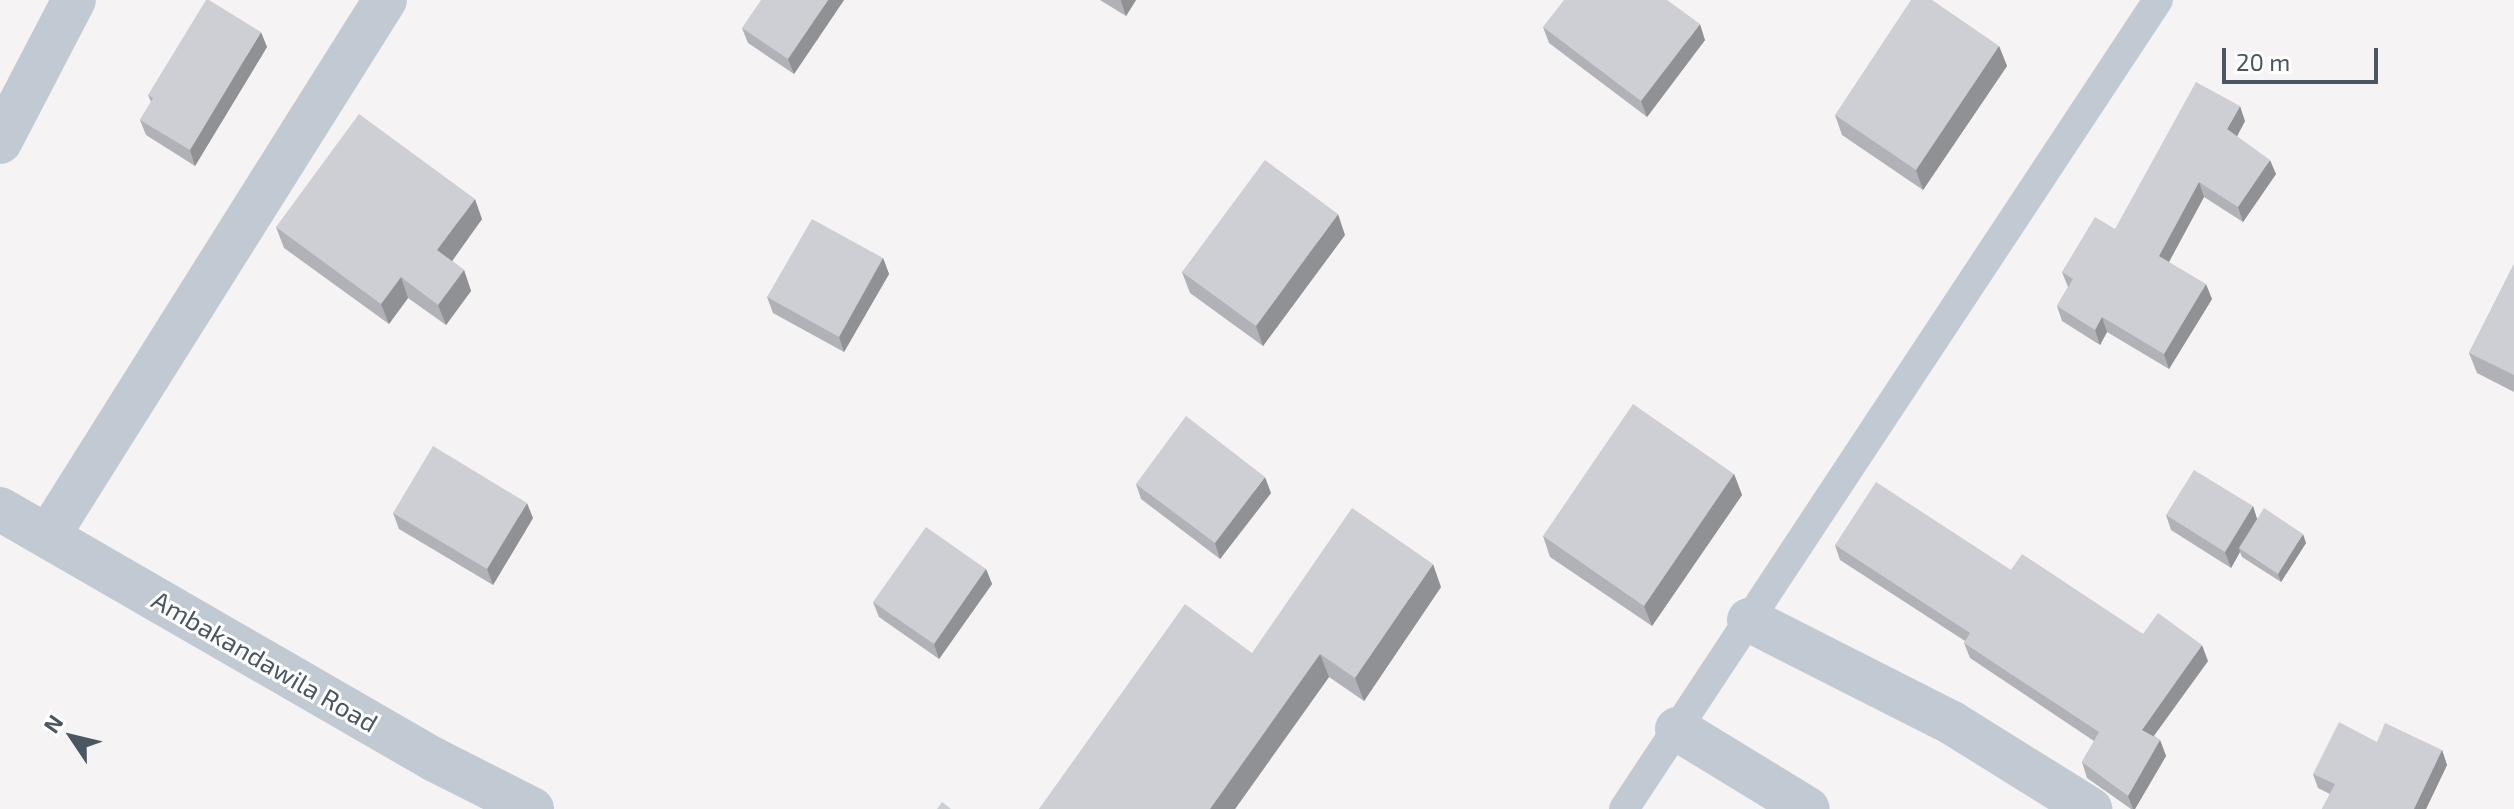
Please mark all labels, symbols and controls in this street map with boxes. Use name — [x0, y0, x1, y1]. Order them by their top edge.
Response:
scale bar — [2226, 32, 2382, 82]
text: 20 m — [2236, 47, 2290, 76]
street label: Ambakandawila Road — [147, 584, 383, 738]
north arrow — [32, 697, 112, 777]
text: N — [37, 709, 68, 737]

